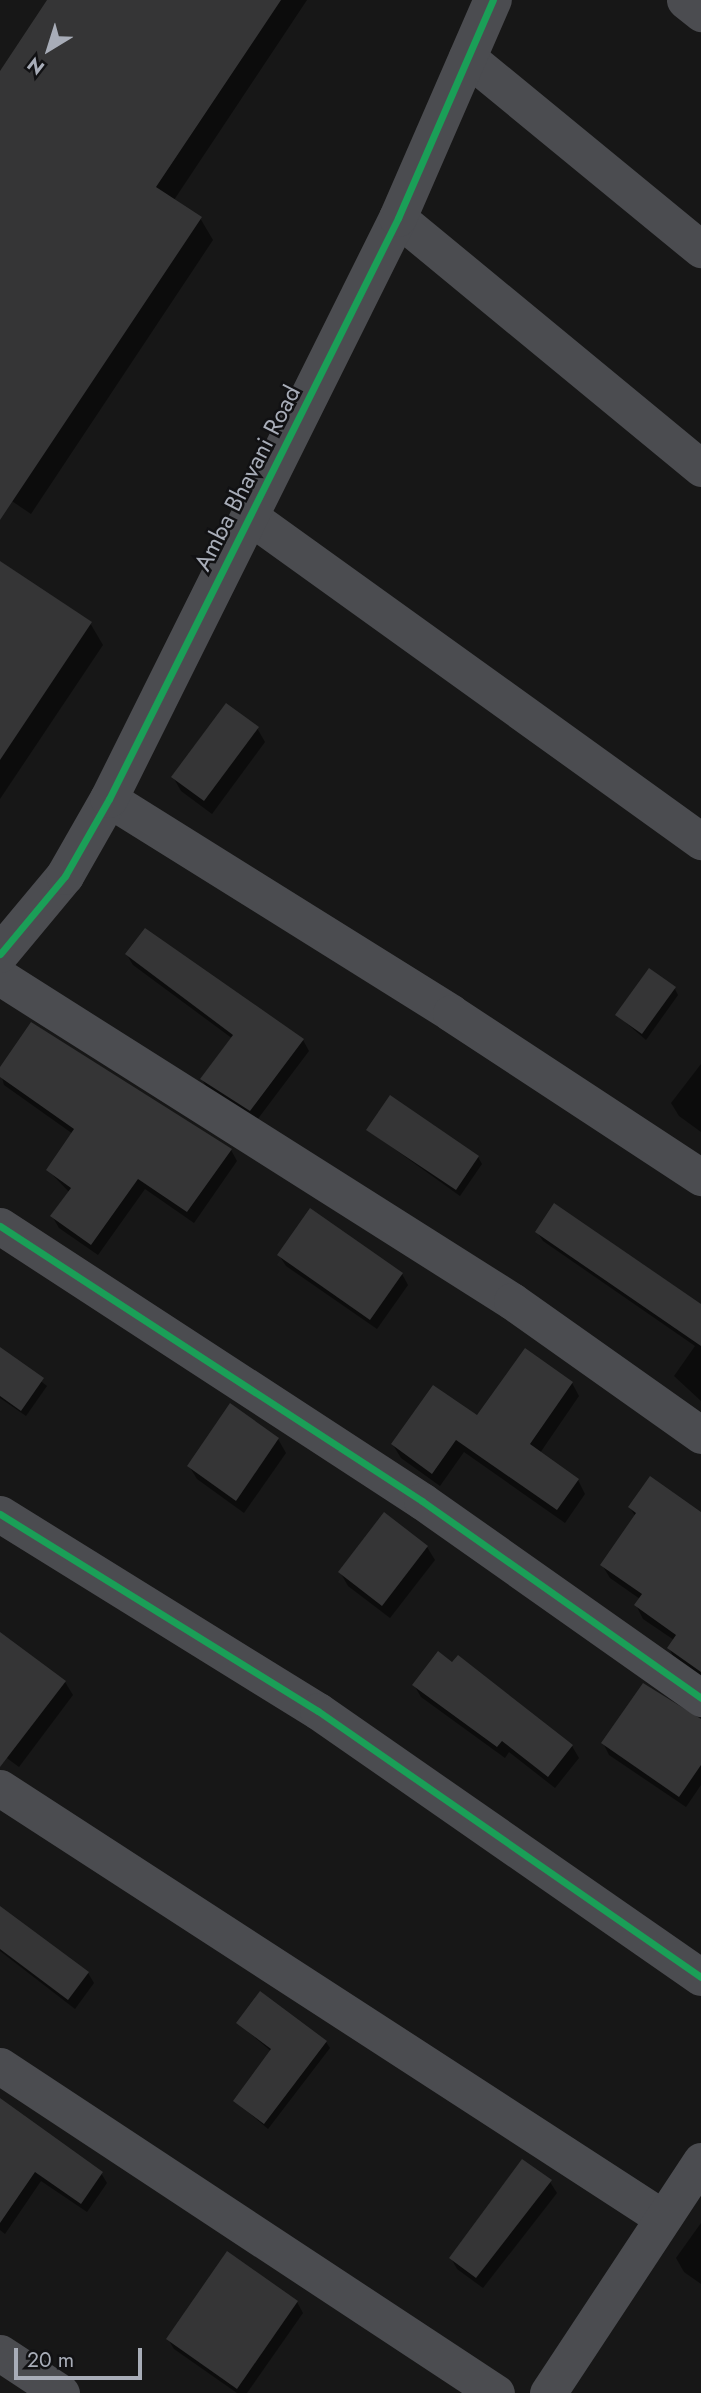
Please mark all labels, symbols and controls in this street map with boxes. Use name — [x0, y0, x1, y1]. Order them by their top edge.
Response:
north arrow — [14, 14, 84, 84]
text: N — [22, 51, 50, 81]
street label: Amba Bhavani Road — [188, 380, 306, 576]
scale bar — [18, 2334, 145, 2378]
text: 20 m — [27, 2345, 74, 2375]

